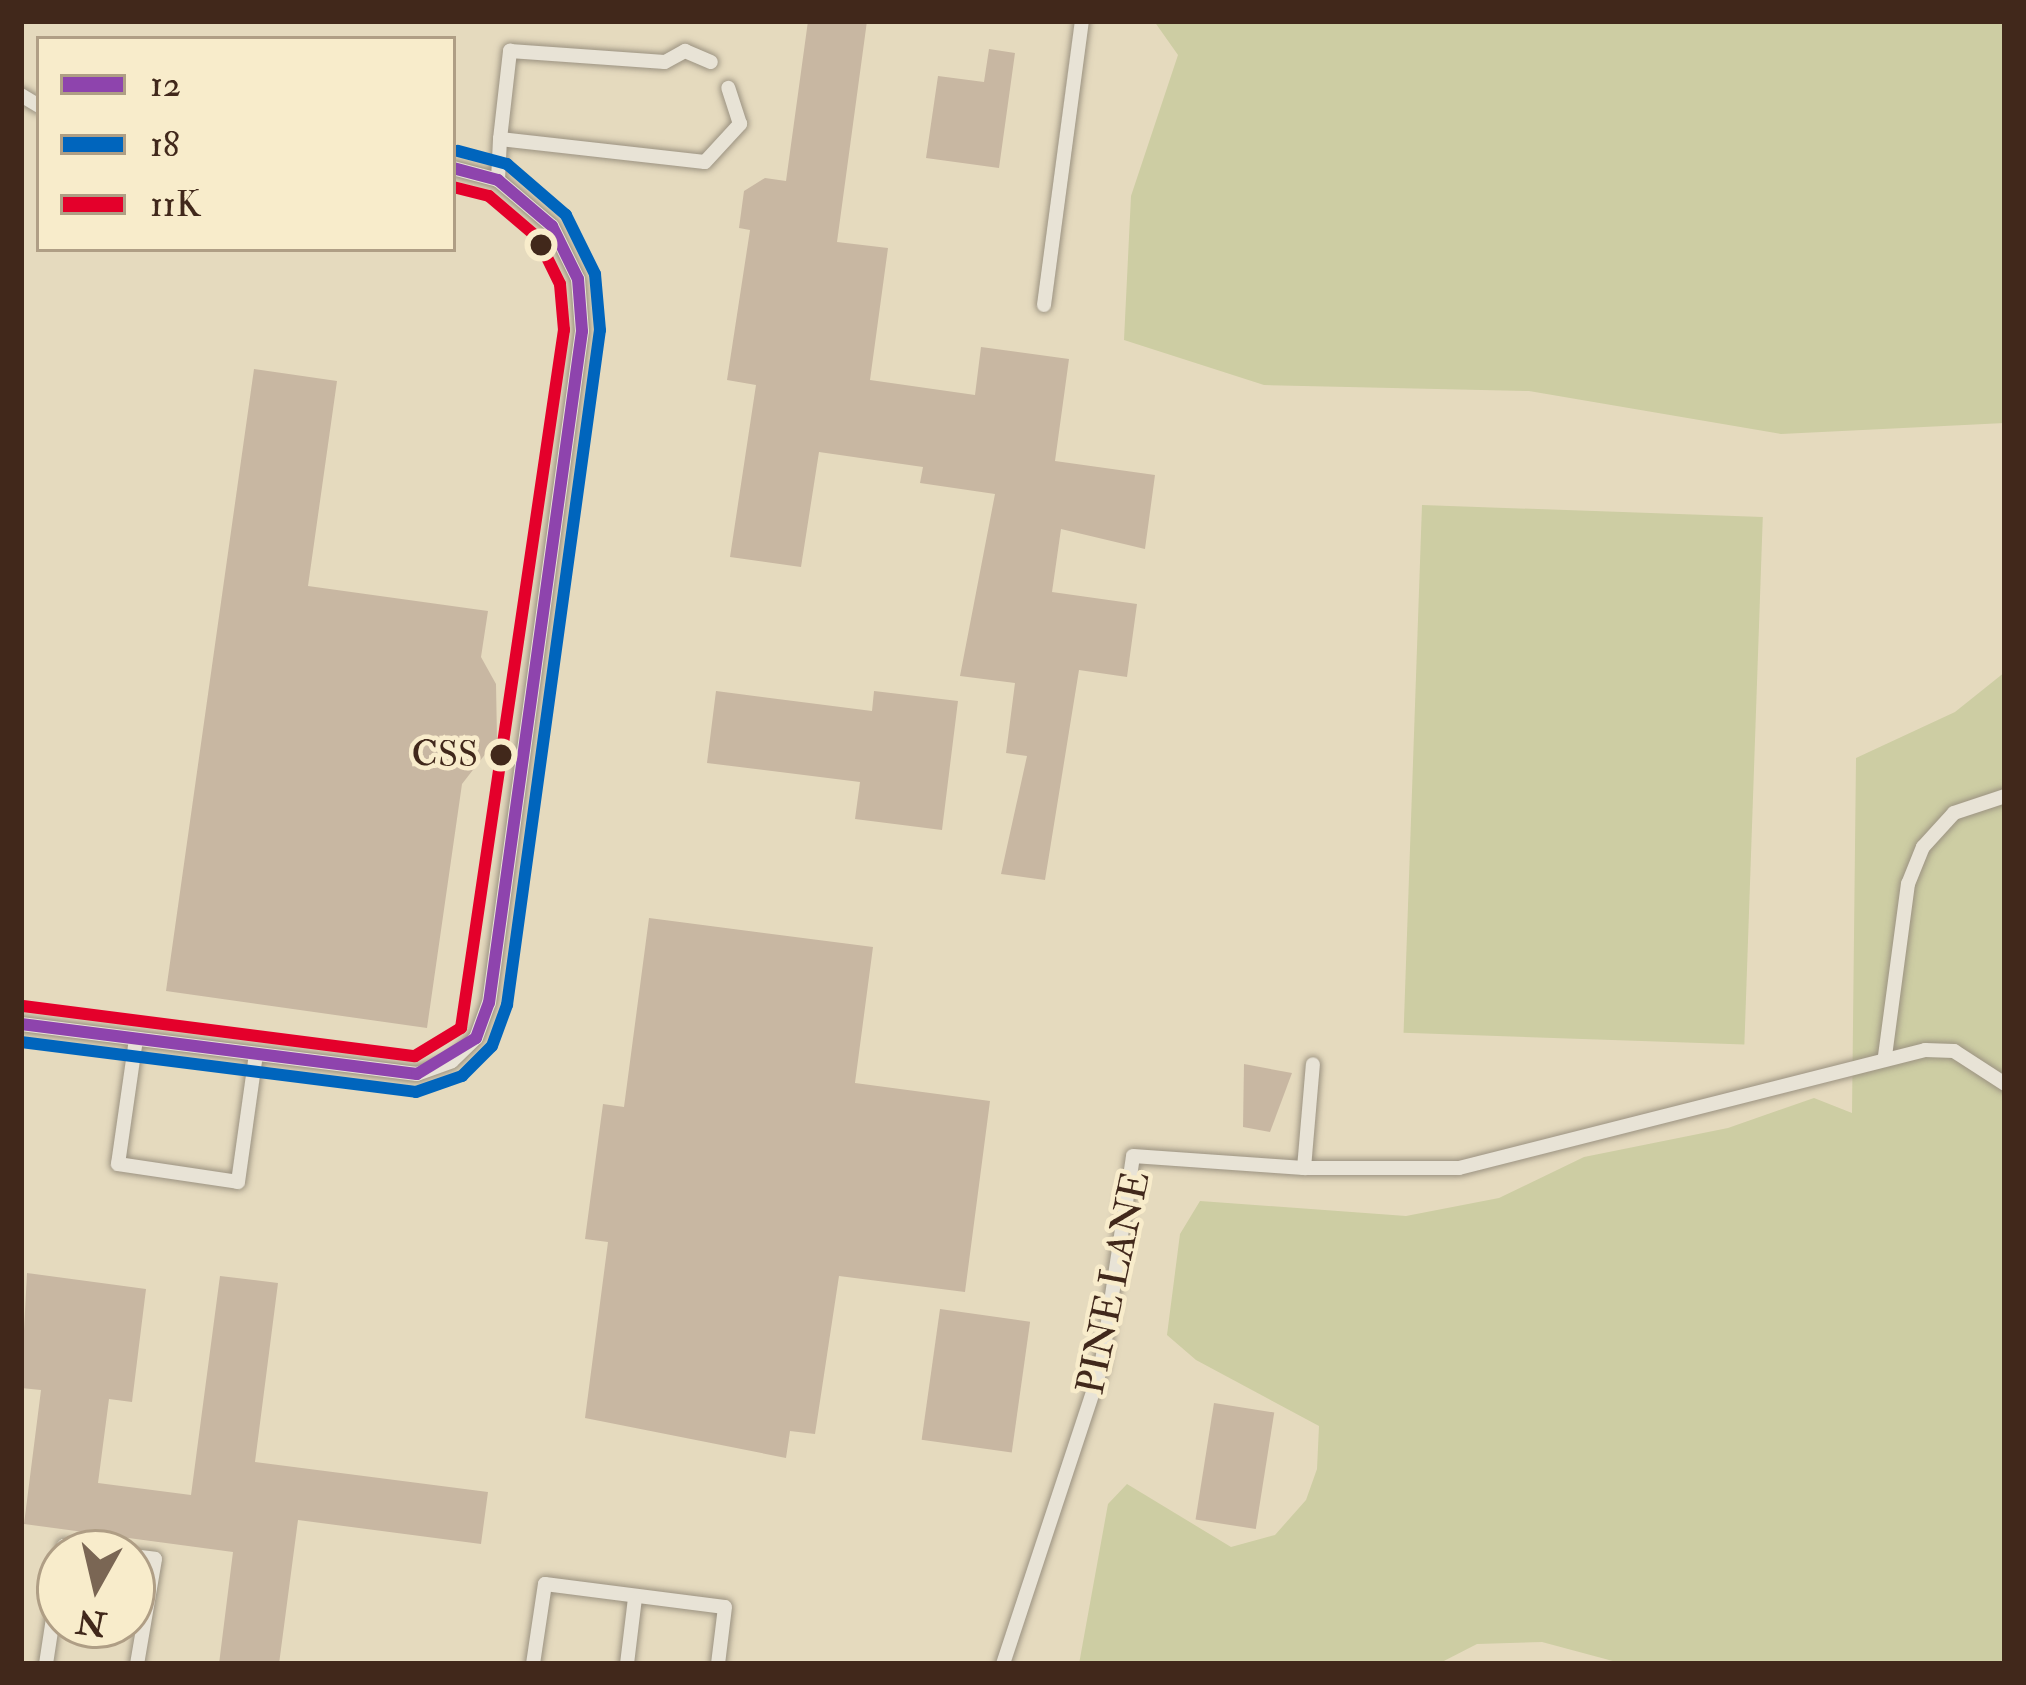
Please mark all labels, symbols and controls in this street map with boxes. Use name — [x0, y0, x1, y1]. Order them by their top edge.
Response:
legend — [36, 36, 456, 252]
text: 12 — [150, 62, 181, 107]
text: 18 — [150, 122, 180, 167]
text: 11K — [150, 182, 201, 227]
unlabelled marker — [530, 234, 552, 256]
place label: CSS — [412, 733, 478, 777]
marker: CSS — [490, 744, 512, 766]
street label: PINE LANE — [1068, 1167, 1160, 1399]
north arrow — [36, 1529, 156, 1649]
text: N — [74, 1600, 109, 1645]

